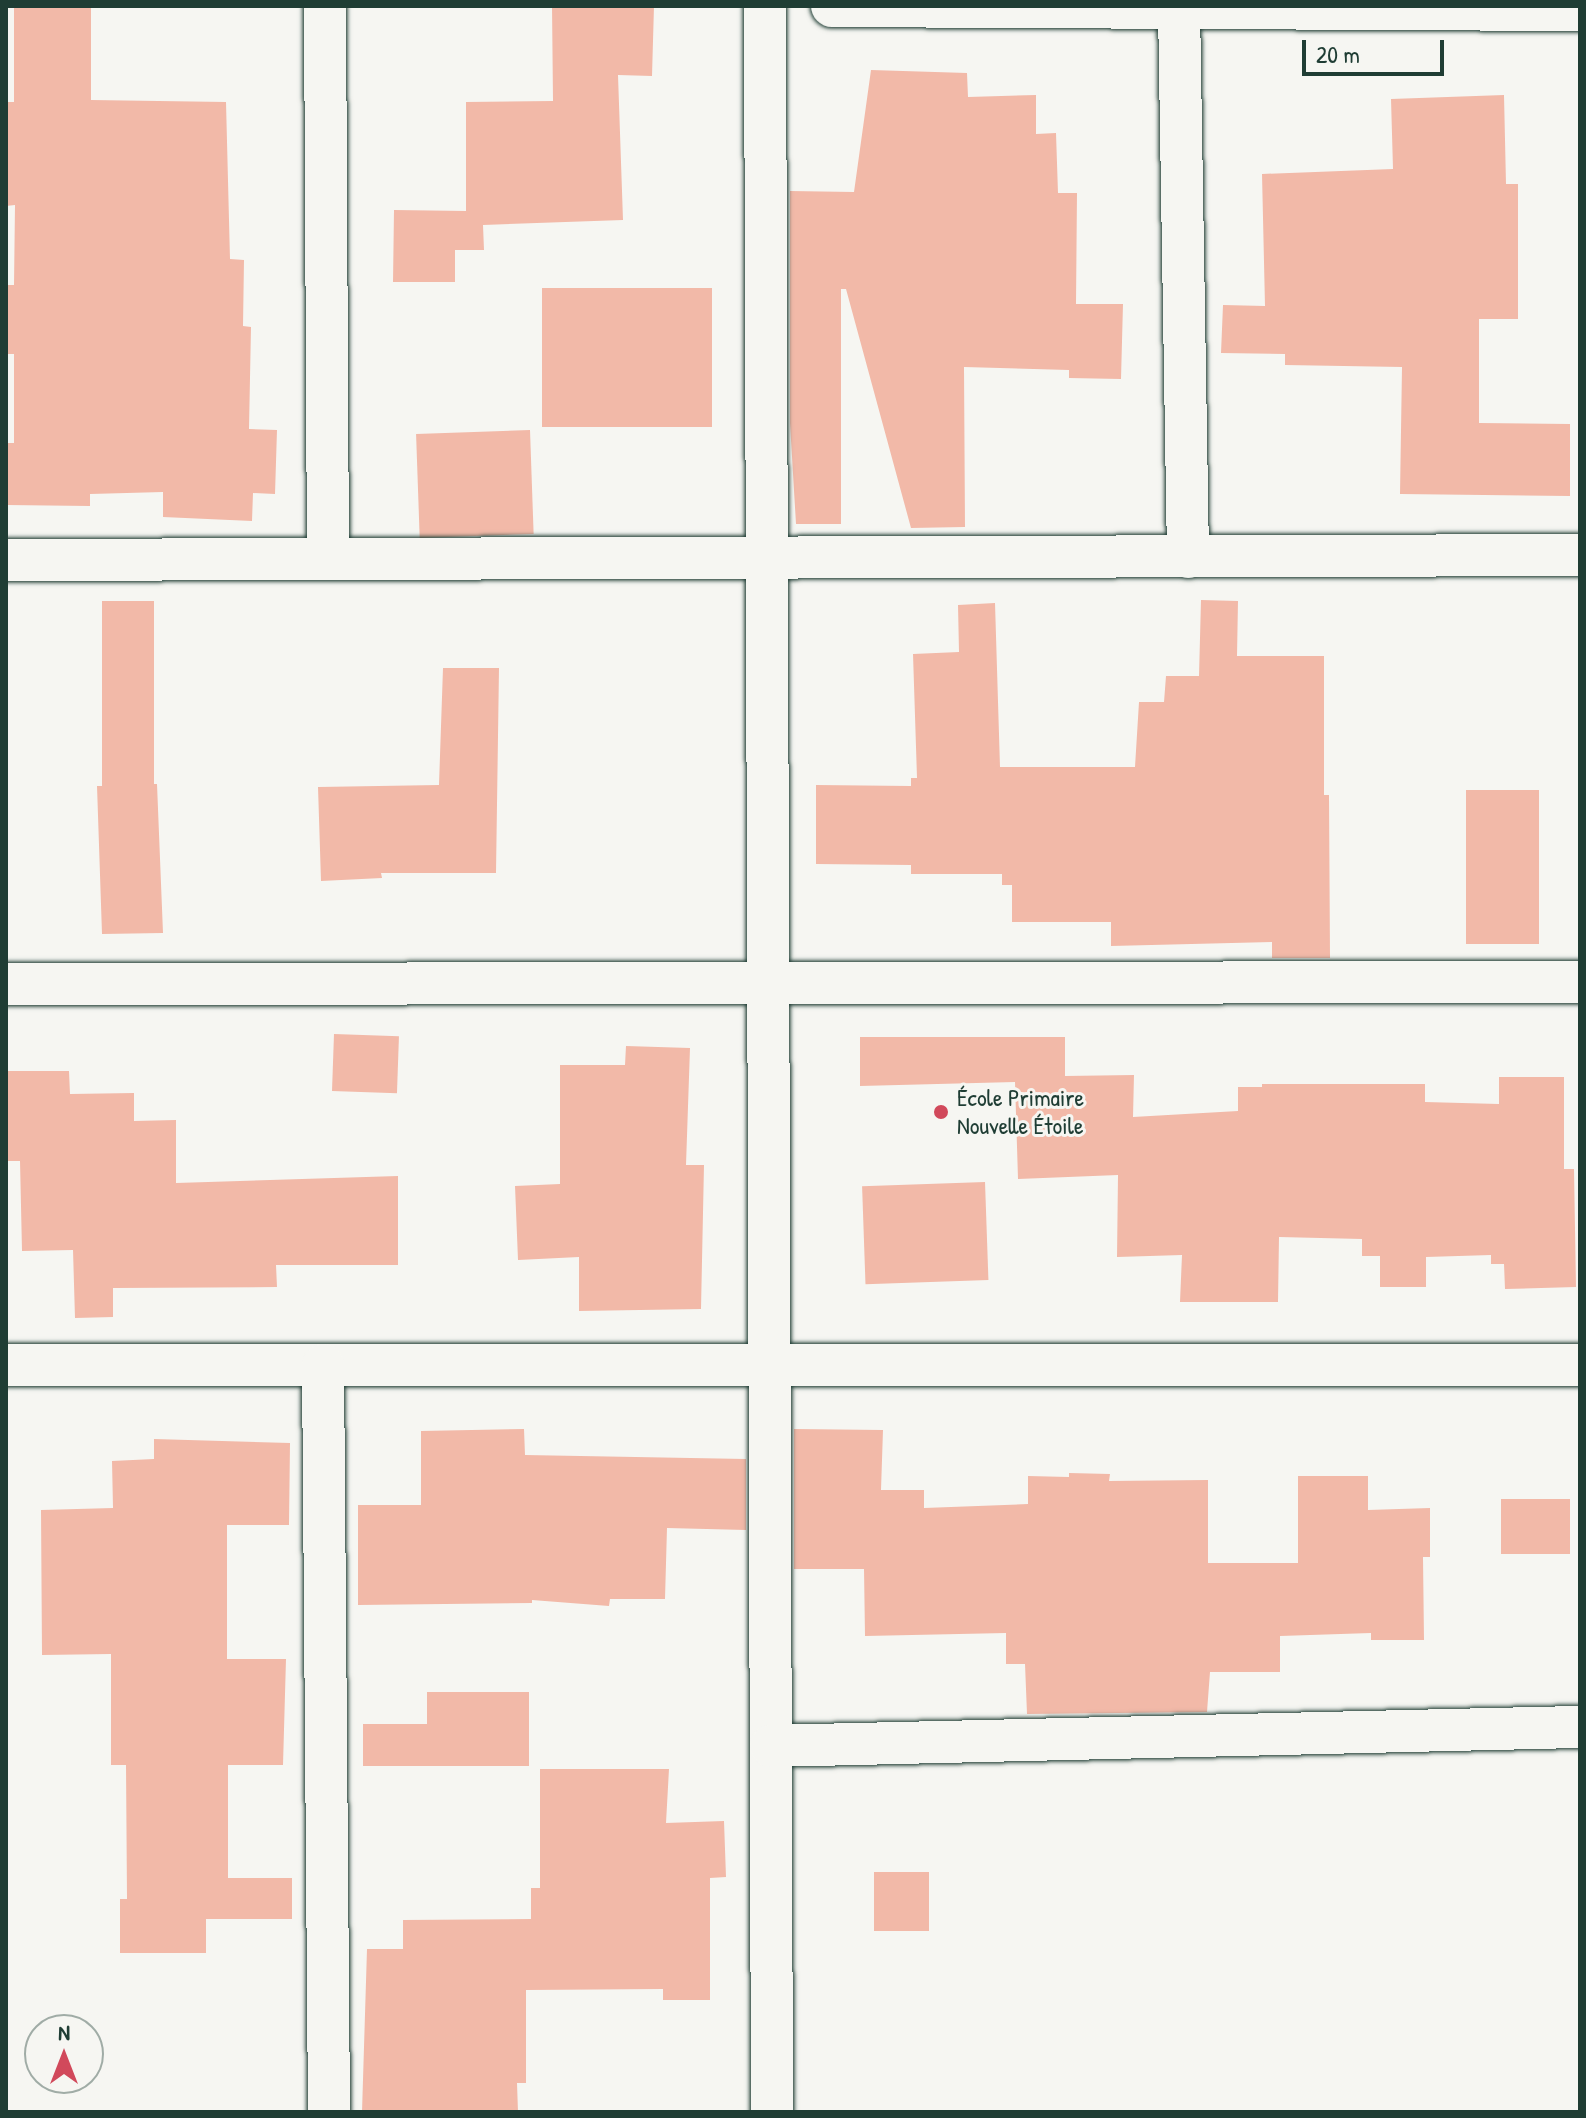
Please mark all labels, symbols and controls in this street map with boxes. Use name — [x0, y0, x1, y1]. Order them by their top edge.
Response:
scale bar — [1306, 24, 1448, 74]
text: 20 m — [1316, 38, 1360, 70]
place label: École Primaire Nouvelle Étoile — [957, 1084, 1084, 1140]
marker: École Primaire Nouvelle Étoile — [932, 1103, 950, 1121]
north arrow — [24, 2014, 104, 2094]
text: N — [58, 2017, 70, 2047]

